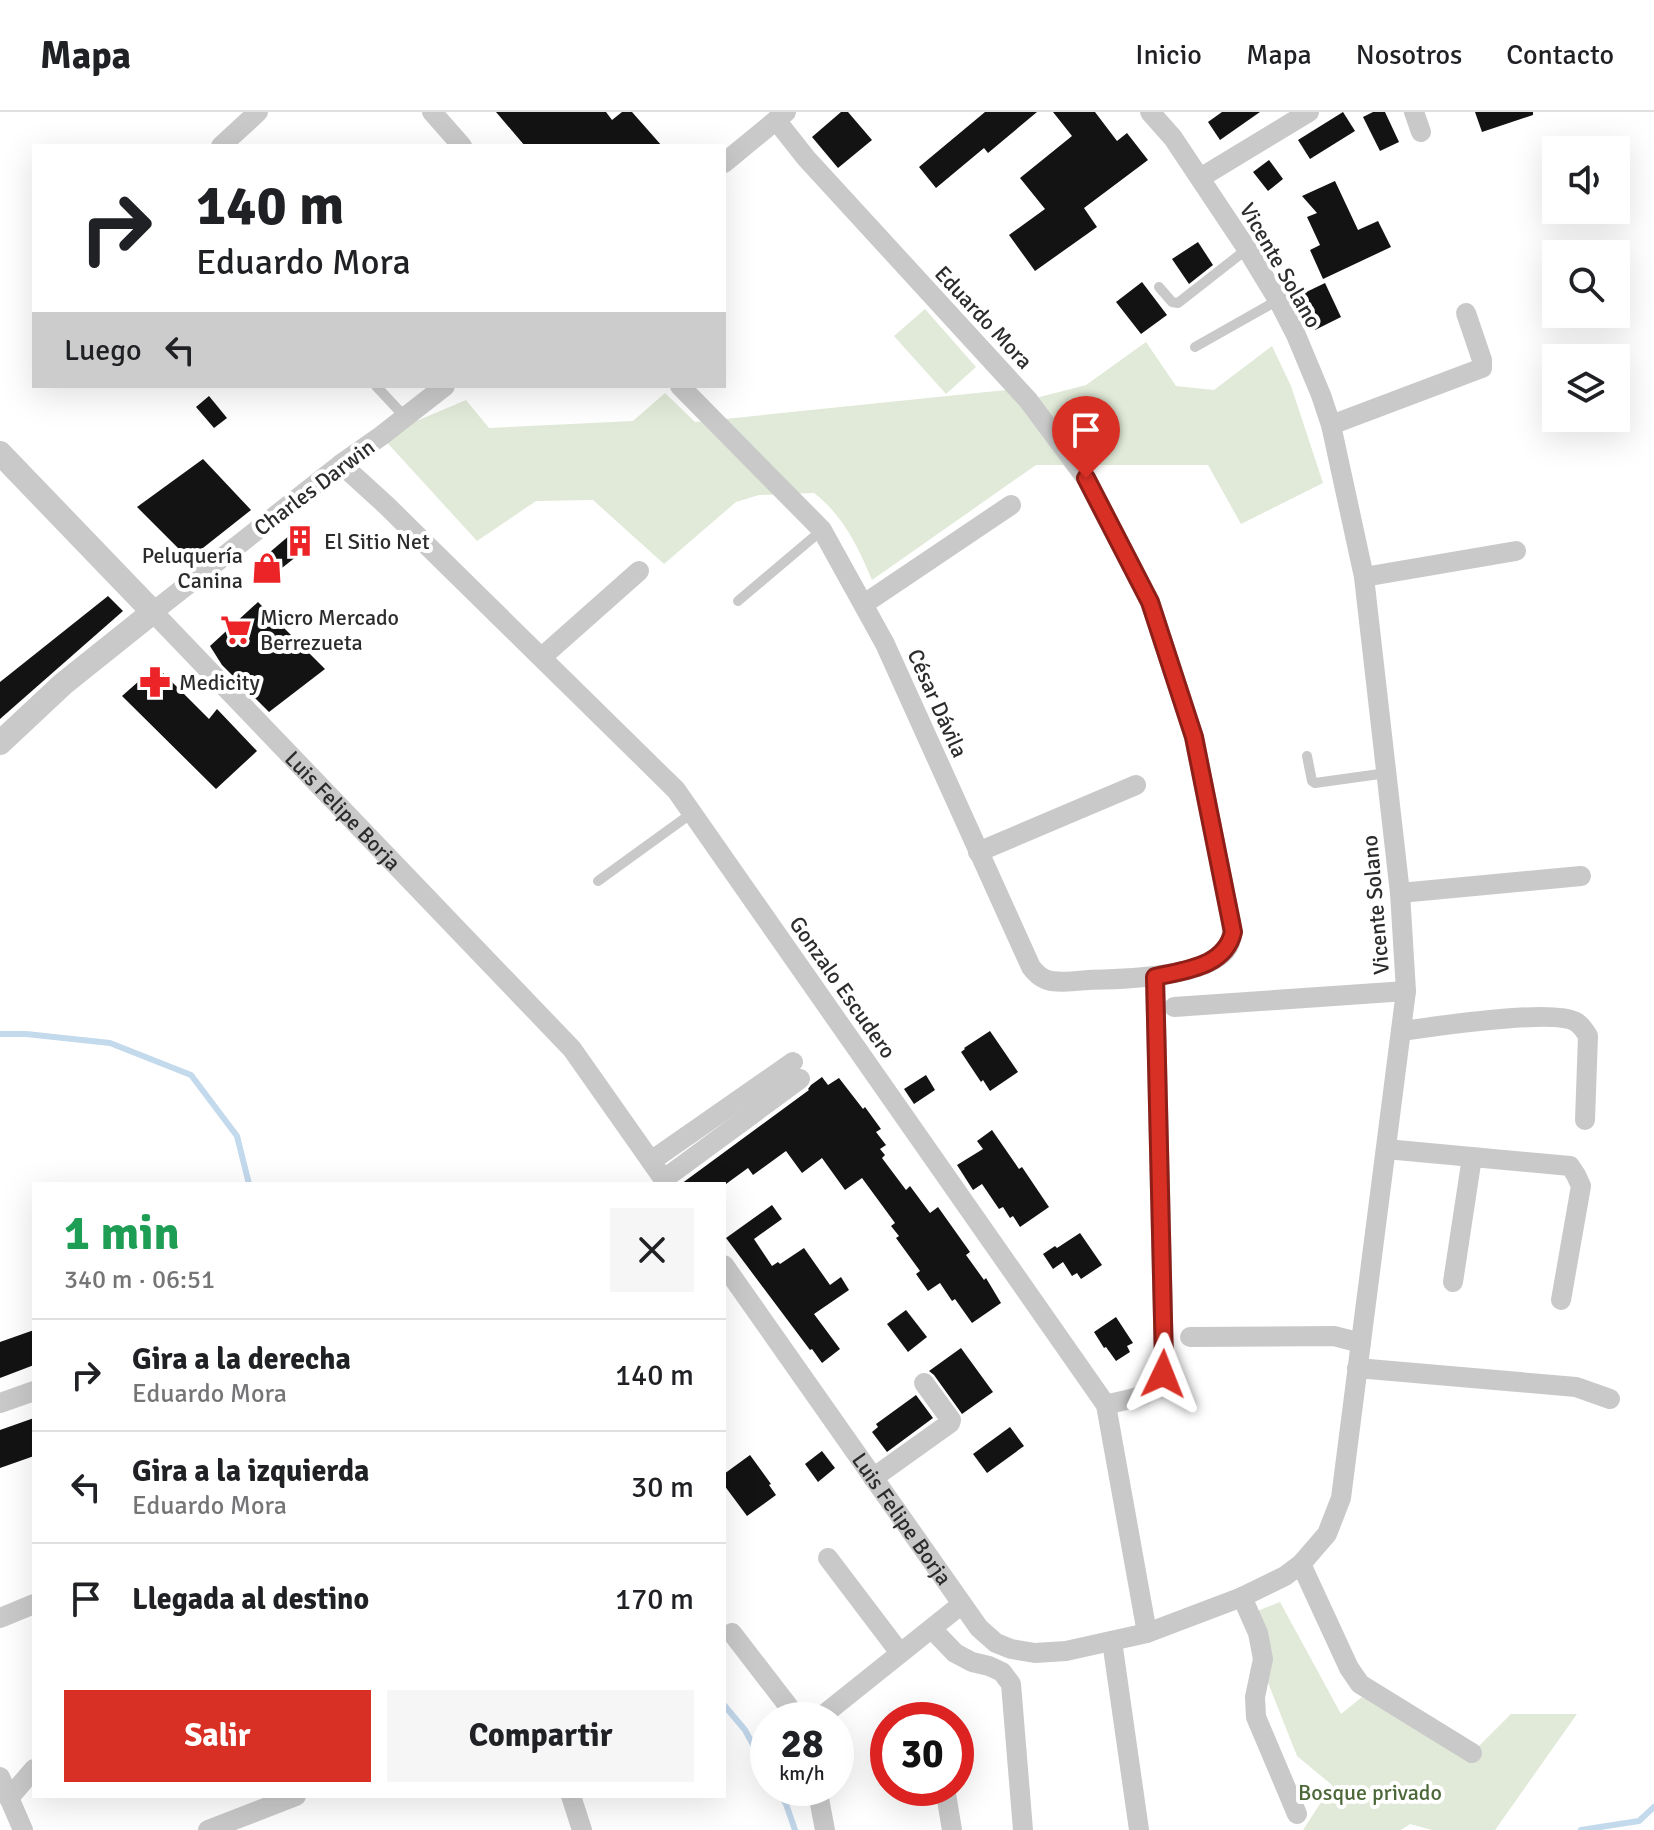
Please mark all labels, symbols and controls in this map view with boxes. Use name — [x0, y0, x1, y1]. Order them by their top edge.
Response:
text: Mapa — [40, 32, 131, 79]
text: Inicio — [1135, 38, 1202, 72]
text: Mapa — [1246, 38, 1312, 72]
text: Nosotros — [1356, 38, 1462, 72]
text: Contacto — [1506, 38, 1614, 72]
map controls — [1542, 136, 1630, 432]
button: sound — [1542, 136, 1630, 224]
text: 140 m — [196, 171, 344, 240]
icon: right — [64, 176, 168, 280]
street label: Vicente Solano — [1234, 198, 1327, 333]
text: Eduardo Mora — [196, 240, 411, 285]
button: search — [1542, 240, 1630, 328]
street label: Eduardo Mora — [929, 260, 1038, 375]
icon: left — [158, 328, 202, 372]
text: Luego — [64, 332, 142, 369]
button: layers — [1542, 344, 1630, 432]
pin — [1052, 396, 1120, 478]
icon: arrive — [1064, 408, 1108, 452]
street label: Charles Darwin — [249, 433, 380, 542]
building icon: El Sitio Net — [283, 524, 317, 558]
place label: El Sitio Net — [324, 528, 430, 555]
place label: Peluquería Canina — [142, 542, 243, 594]
shop icon: Peluquería Canina — [250, 551, 284, 585]
place label: Micro Mercado Berrezueta — [260, 604, 399, 656]
supermarket icon: Micro Mercado Berrezueta — [219, 613, 253, 647]
street label: César Dávila — [902, 645, 973, 762]
pharmacy icon: Medicity — [138, 665, 172, 699]
place label: Medicity — [179, 669, 261, 696]
street label: Luis Felipe Borja — [279, 745, 406, 876]
street label: Vicente Solano — [1356, 834, 1395, 976]
street label: Gonzalo Escudero — [784, 911, 902, 1064]
text: 1 min — [64, 1204, 180, 1263]
button: close — [610, 1208, 694, 1292]
text: 340 m · 06:51 — [64, 1264, 215, 1296]
position arrow — [1121, 1332, 1205, 1416]
text: Gira a la derecha — [132, 1341, 351, 1378]
icon: right — [64, 1353, 108, 1397]
text: 140 m — [615, 1357, 694, 1394]
text: Eduardo Mora — [132, 1378, 287, 1410]
street label: Luis Felipe Borja — [846, 1448, 958, 1590]
text: Gira a la izquierda — [132, 1453, 369, 1490]
icon: left — [64, 1465, 108, 1509]
text: 30 m — [631, 1469, 694, 1506]
text: Eduardo Mora — [132, 1490, 287, 1522]
icon: arrive — [64, 1577, 108, 1621]
text: Llegada al destino — [132, 1581, 369, 1618]
text: 170 m — [615, 1581, 694, 1618]
button: Salir — [64, 1690, 371, 1782]
button: Compartir — [387, 1690, 694, 1782]
speed limit sign: 30 — [870, 1702, 974, 1806]
text: 28 — [780, 1719, 824, 1769]
text: km/h — [779, 1761, 825, 1786]
park label: Bosque privado — [1298, 1779, 1442, 1806]

